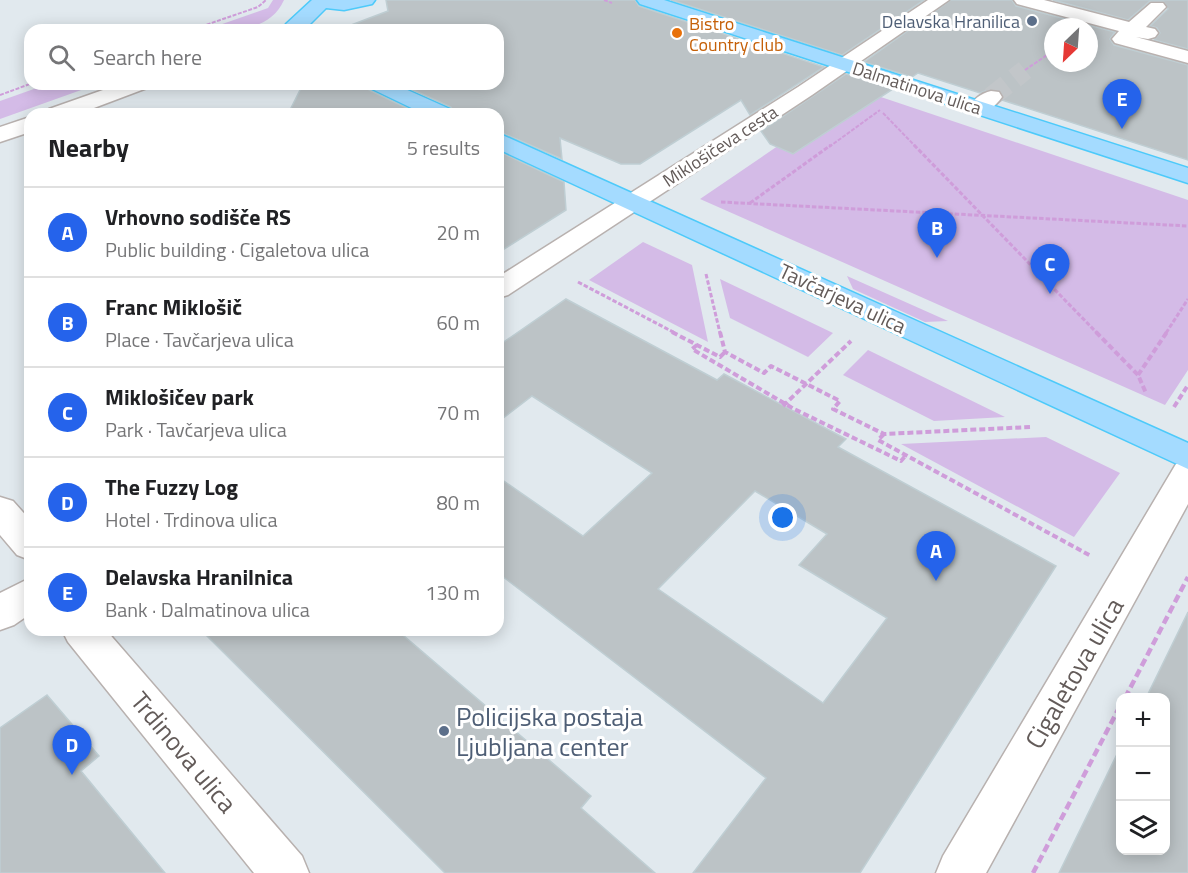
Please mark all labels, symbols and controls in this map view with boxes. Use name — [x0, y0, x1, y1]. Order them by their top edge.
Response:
place label: Delavska Hranilica — [882, 8, 1020, 35]
place label: Bistro Country club — [689, 10, 784, 58]
marker: Delavska Hranilica — [1025, 14, 1039, 28]
north arrow — [1044, 18, 1098, 72]
search box — [24, 24, 504, 90]
marker: Bistro Country club — [670, 26, 684, 40]
text: Search here — [93, 40, 202, 74]
icon: search — [45, 41, 78, 74]
street label: Dalmatinova ulica — [849, 54, 985, 122]
pin: E — [1102, 80, 1142, 129]
street label: Miklošičeva cesta — [657, 99, 783, 193]
text: Nearby — [48, 128, 129, 167]
text: 5 results — [407, 132, 480, 163]
text: Vrhovno sodišče RS — [105, 200, 291, 234]
pin: B — [918, 208, 956, 258]
text: A — [61, 217, 74, 248]
text: 20 m — [436, 217, 480, 248]
text: Public building · Cigaletova ulica — [105, 234, 369, 265]
pin: C — [1030, 244, 1070, 294]
street label: Tavčarjeva ulica — [774, 255, 912, 342]
text: Franc Miklošič — [105, 290, 242, 324]
text: B — [61, 307, 74, 338]
text: 60 m — [436, 307, 480, 338]
text: Place · Tavčarjeva ulica — [105, 324, 294, 355]
text: Miklošičev park — [105, 380, 254, 414]
text: C — [62, 397, 73, 428]
text: 70 m — [436, 397, 480, 428]
text: Park · Tavčarjeva ulica — [105, 414, 287, 445]
text: The Fuzzy Log — [105, 470, 238, 504]
text: D — [61, 487, 74, 518]
text: 80 m — [436, 487, 480, 518]
your location — [768, 503, 797, 532]
text: Hotel · Trdinova ulica — [105, 504, 278, 535]
pin: A — [916, 532, 956, 581]
text: Delavska Hranilnica — [105, 560, 293, 594]
text: E — [62, 577, 73, 608]
text: 130 m — [425, 577, 480, 608]
street label: Cigaletova ulica — [1015, 590, 1133, 756]
text: Bank · Dalmatinova ulica — [105, 594, 310, 625]
street label: Trdinova ulica — [122, 683, 246, 821]
map controls — [1116, 693, 1170, 855]
button: + — [1116, 693, 1170, 747]
place label: Policijska postaja Ljubljana center — [456, 697, 643, 766]
marker: Policijska postaja Ljubljana center — [437, 724, 451, 738]
pin: D — [52, 726, 92, 775]
button: − — [1116, 747, 1170, 801]
button: layers — [1116, 801, 1170, 855]

